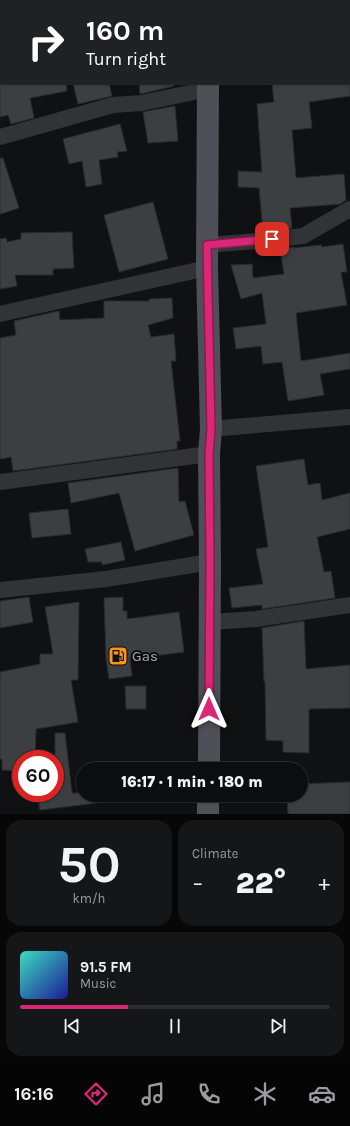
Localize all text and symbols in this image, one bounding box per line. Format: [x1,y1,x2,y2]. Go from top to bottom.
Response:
text: 160 m [86,14,164,47]
icon: right [20,16,72,68]
text: Turn right [86,48,166,70]
pin [255,222,289,256]
icon: arrive [261,228,283,250]
fuel station icon: Gas [107,645,129,667]
place label: Gas [132,647,158,665]
position arrow [188,688,230,730]
speed limit sign: 60 [12,750,64,802]
text: 16:17 · 1 min · 180 m [121,773,263,791]
text: 50 [57,834,121,895]
text: Climate [192,846,238,861]
text: 22° [235,865,287,901]
text: − [192,870,204,896]
text: + [318,870,330,896]
text: km/h [73,891,105,906]
text: 91.5 FM [80,958,132,976]
text: Music [80,976,116,991]
icon: previous [61,1015,83,1037]
icon: pause [164,1015,186,1037]
icon: next [267,1015,289,1037]
icon: directions [82,1080,110,1108]
icon: music [139,1080,167,1108]
icon: phone [195,1080,223,1108]
icon: climate [251,1080,279,1108]
icon: car [308,1080,336,1108]
text: 16:16 [14,1083,54,1105]

